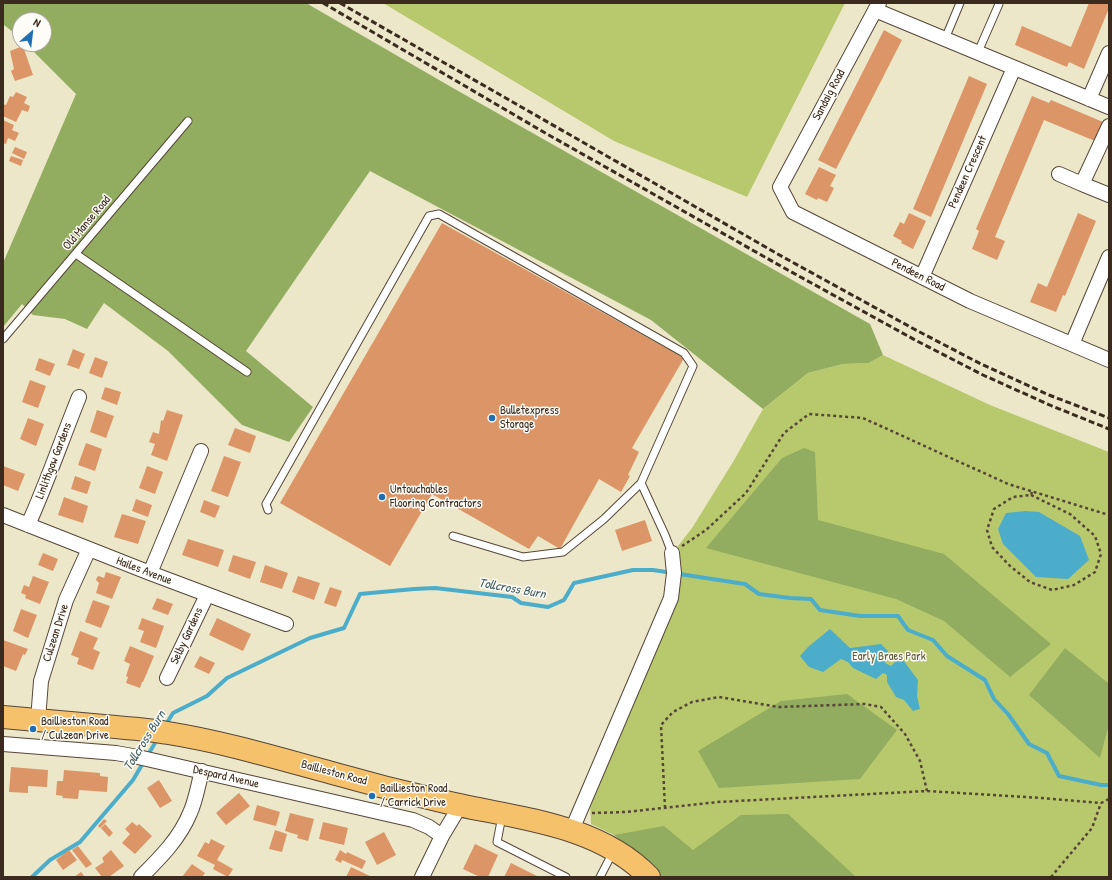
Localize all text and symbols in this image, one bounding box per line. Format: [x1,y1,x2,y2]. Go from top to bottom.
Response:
north arrow [12,12,52,52]
text: N [31,15,43,30]
street label: Sandaig Road [810,67,848,123]
street label: Pendeen Crescent [946,133,990,211]
street label: Old Manse Road [60,193,114,253]
street label: Pendeen Road [889,255,947,295]
place label: Bulletexpress Storage [500,404,559,432]
marker: Bulletexpress Storage [487,413,497,423]
street label: Linlithgow Gardens [33,421,75,501]
place label: Untouchables Flooring Contractors [390,483,481,511]
marker: Untouchables Flooring Contractors [377,492,387,502]
street label: Hailes Avenue [114,554,174,588]
water label: Tollcross Burn [477,575,547,603]
street label: Culzean Drive [40,602,72,664]
street label: Selby Gardens [168,605,206,667]
park label: Early Braes Park [852,650,926,664]
water label: Tollcross Burn [120,708,170,774]
place label: Baillieston Road / Culzean Drive [41,715,109,743]
marker: Baillieston Road / Culzean Drive [28,724,38,734]
street label: Baillieston Road [300,757,368,789]
street label: Despard Avenue [192,762,260,792]
place label: Baillieston Road / Carrick Drive [380,782,448,810]
marker: Baillieston Road / Carrick Drive [367,791,377,801]

